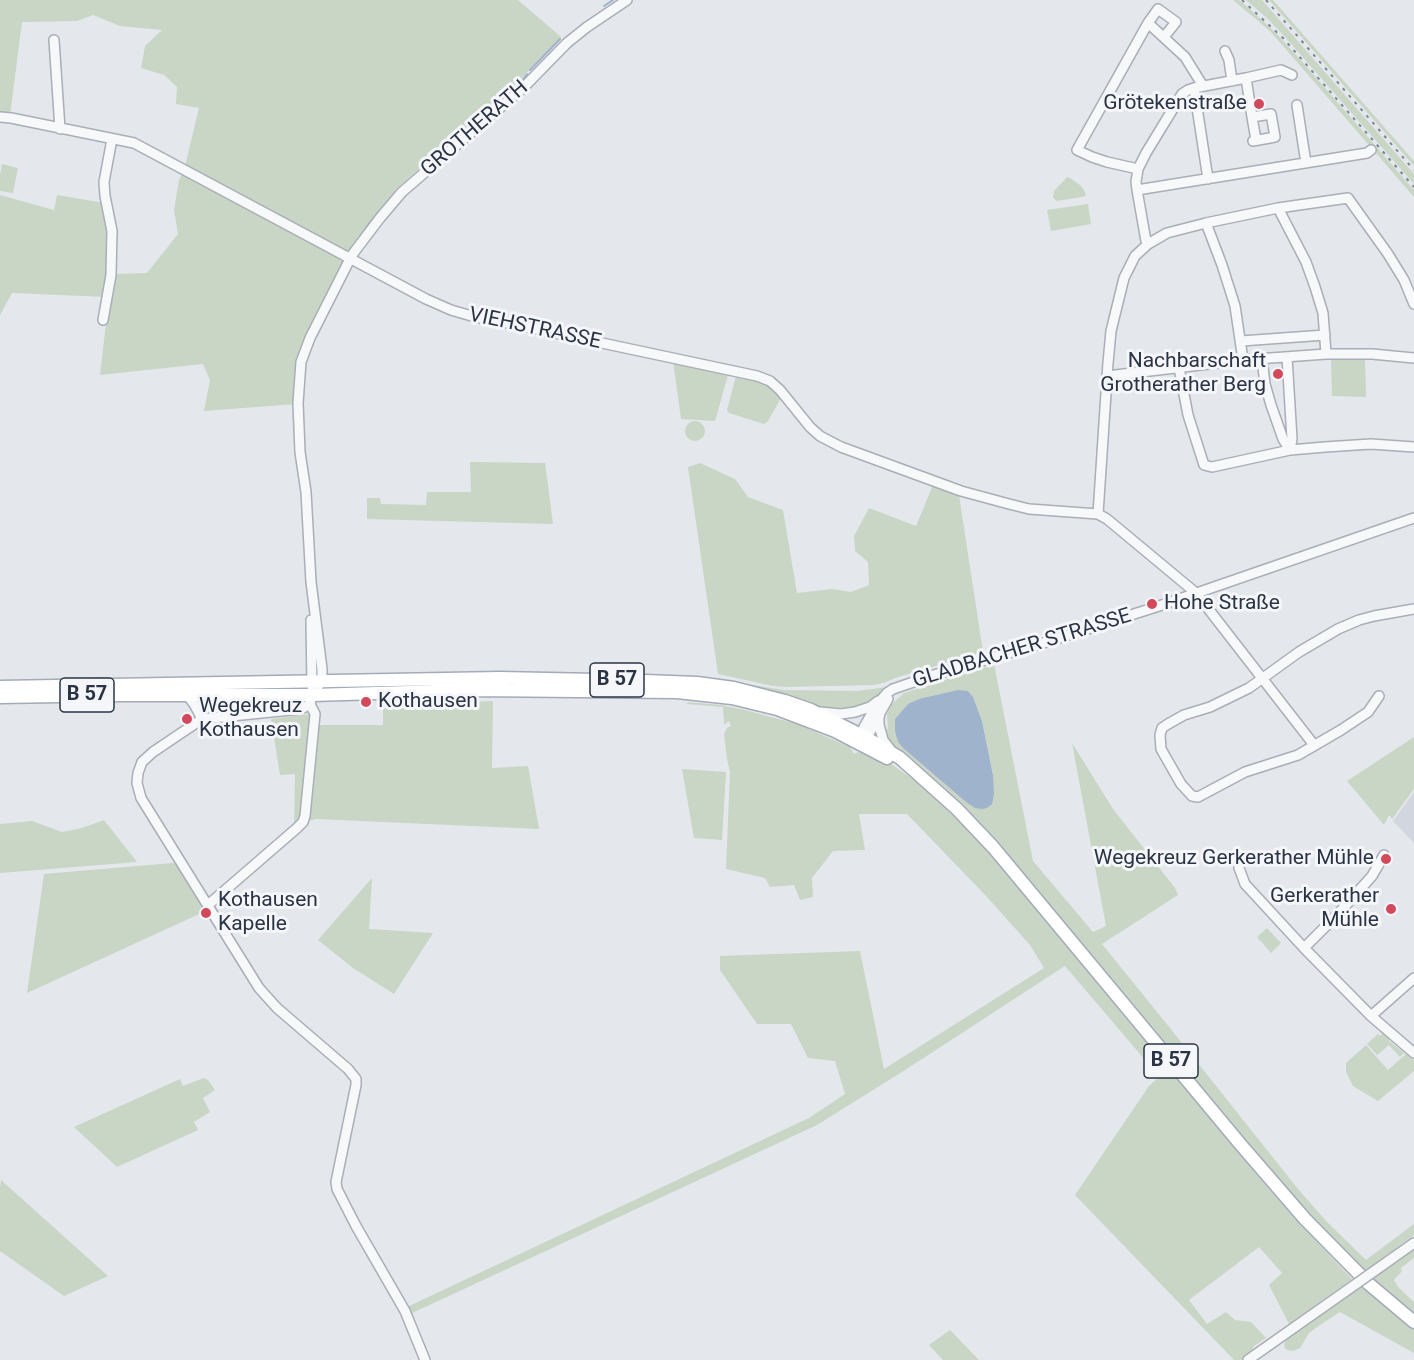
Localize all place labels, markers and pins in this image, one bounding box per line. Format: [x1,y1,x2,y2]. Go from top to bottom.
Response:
place label: Grötekenstraße [1103,91,1247,117]
marker: Grötekenstraße [1252,97,1266,111]
place label: Nachbarschaft Grotherather Berg [1100,349,1266,399]
marker: Nachbarschaft Grotherather Berg [1271,367,1285,381]
place label: Hohe Straße [1164,591,1280,617]
marker: Hohe Straße [1145,597,1159,611]
place label: Kothausen [378,689,478,715]
place label: Wegekreuz Kothausen [199,694,302,744]
marker: Kothausen [359,695,373,709]
marker: Wegekreuz Kothausen [180,712,194,726]
place label: Wegekreuz Gerkerather Mühle [1094,846,1374,872]
marker: Wegekreuz Gerkerather Mühle [1379,852,1393,866]
place label: Gerkerather Mühle [1270,884,1379,934]
place label: Kothausen Kapelle [218,888,318,938]
marker: Gerkerather Mühle [1384,902,1398,916]
marker: Kothausen Kapelle [199,906,213,920]

